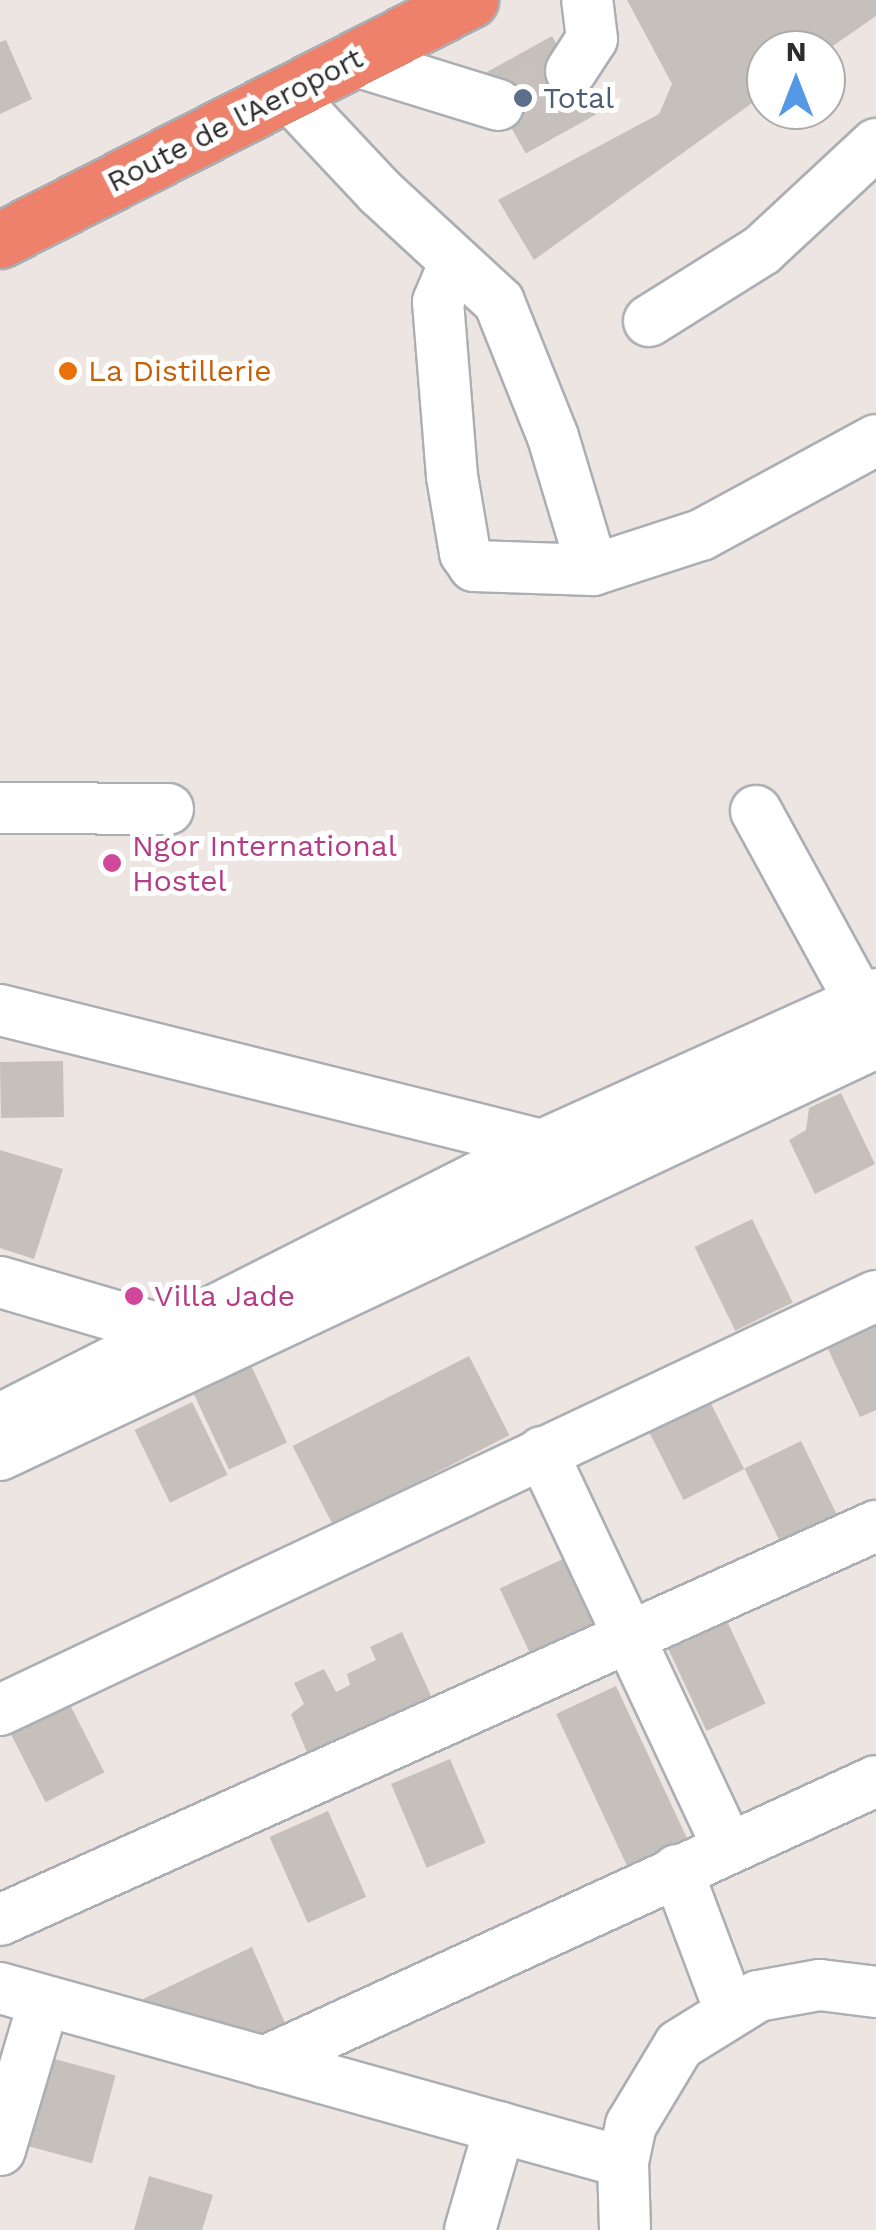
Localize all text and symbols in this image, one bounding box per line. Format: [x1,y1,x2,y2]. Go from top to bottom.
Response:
north arrow [746,30,846,130]
text: N [786,35,806,68]
street label: Route de l'Aeroport [101,40,369,200]
place label: Total [543,80,614,116]
marker: Total [512,87,534,109]
place label: La Distillerie [88,353,272,389]
marker: La Distillerie [57,360,79,382]
place label: Ngor International Hostel [132,828,398,898]
marker: Ngor International Hostel [101,852,123,874]
place label: Villa Jade [154,1278,297,1314]
marker: Villa Jade [123,1285,145,1307]

